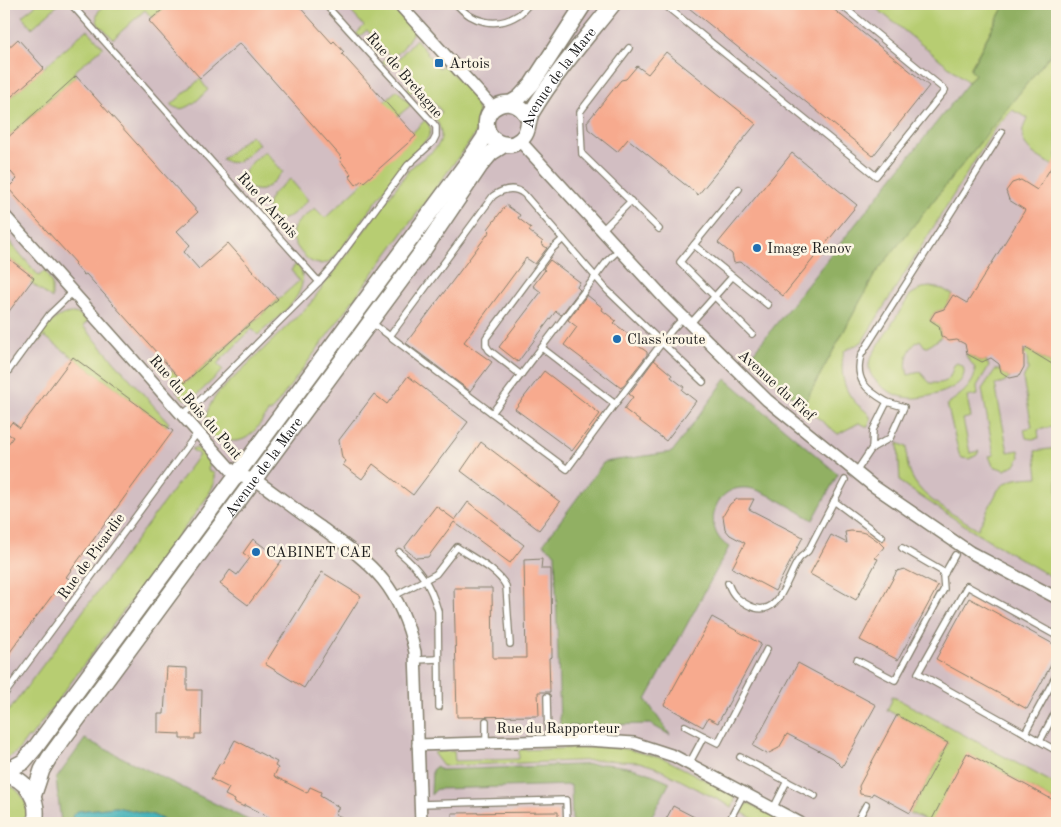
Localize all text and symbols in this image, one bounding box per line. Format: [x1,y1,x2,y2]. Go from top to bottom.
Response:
street label: Avenue de la Mare [522,25,600,130]
street label: Rue de Bretagne [363,30,445,122]
marker: Artois [433,57,445,69]
place label: Artois [449,57,490,72]
street label: Rue d'Artois [234,170,300,242]
marker: Image Renov [751,242,763,254]
place label: Image Renov [767,242,852,257]
marker: Class'croute [611,333,623,345]
place label: Class'croute [627,333,706,348]
street label: Avenue du Fief [735,348,818,425]
street label: Rue du Bois du Pont [146,353,244,463]
street label: Avenue de la Mare [223,415,306,520]
street label: Rue de Picardie [56,511,128,603]
marker: CABINET CAE [250,546,262,558]
place label: CABINET CAE [266,546,371,561]
street label: Rue du Rapporteur [496,722,620,737]

